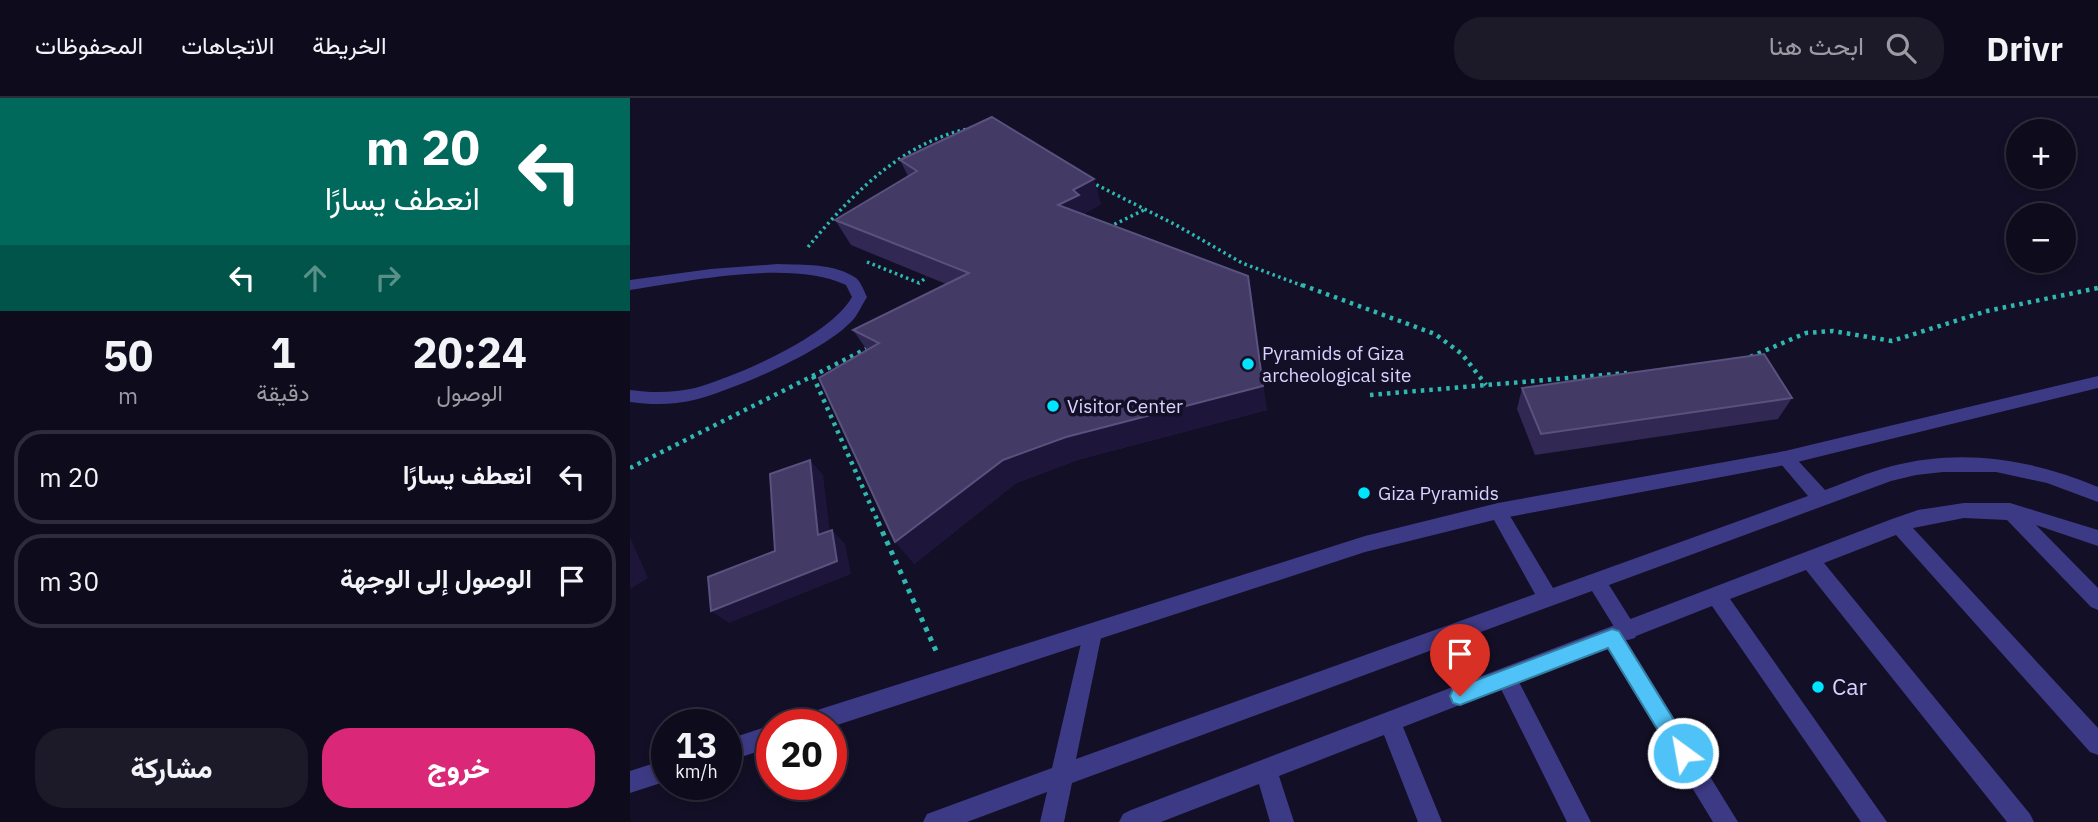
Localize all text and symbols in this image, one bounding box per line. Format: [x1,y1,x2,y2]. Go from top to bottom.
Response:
search box [1454,17,1944,80]
text: Drivr [1986,27,2063,70]
text: ابحث هنا [1769,28,1864,62]
text: المحفوظات [35,29,143,61]
text: الاتجاهات [181,29,274,61]
text: الخريطة [312,29,387,61]
icon: search [1882,29,1920,67]
text: 20 m [366,115,480,178]
map controls [2006,119,2076,273]
button: + [2006,119,2076,189]
icon: left [504,126,595,217]
text: انعطف يسارًا [325,177,480,219]
button: − [2006,203,2076,273]
icon: left [223,259,261,297]
icon: ahead [296,259,334,297]
icon: right [369,259,407,297]
text: 1 [270,325,295,380]
text: 20:24 [412,325,527,380]
text: 50 [103,328,153,383]
place label: Pyramids of Giza archeological site [1262,341,1411,387]
marker: Pyramids of Giza archeological site [1240,356,1256,372]
text: دقيقة [256,377,309,407]
text: الوصول [437,377,503,407]
text: m [118,380,138,410]
place label: Visitor Center [1067,394,1183,418]
marker: Visitor Center [1045,398,1061,414]
text: انعطف يسارًا [403,457,532,491]
icon: left [553,458,591,496]
text: 20 m [39,460,99,494]
place label: Giza Pyramids [1378,481,1499,505]
marker: Giza Pyramids [1356,485,1372,501]
text: الوصول إلى الوجهة [340,561,532,595]
icon: arrive [553,562,591,600]
text: 30 m [39,564,99,598]
pin [1430,624,1490,696]
icon: arrive [1441,635,1479,673]
place label: Car [1832,671,1868,701]
marker: Car [1810,679,1826,695]
speed limit sign: 20 [756,709,847,800]
position arrow [1646,716,1720,790]
text: 13 [675,722,718,768]
button: مشاركة [35,728,308,808]
button: خروج [322,728,595,808]
text: km/h [675,760,718,783]

